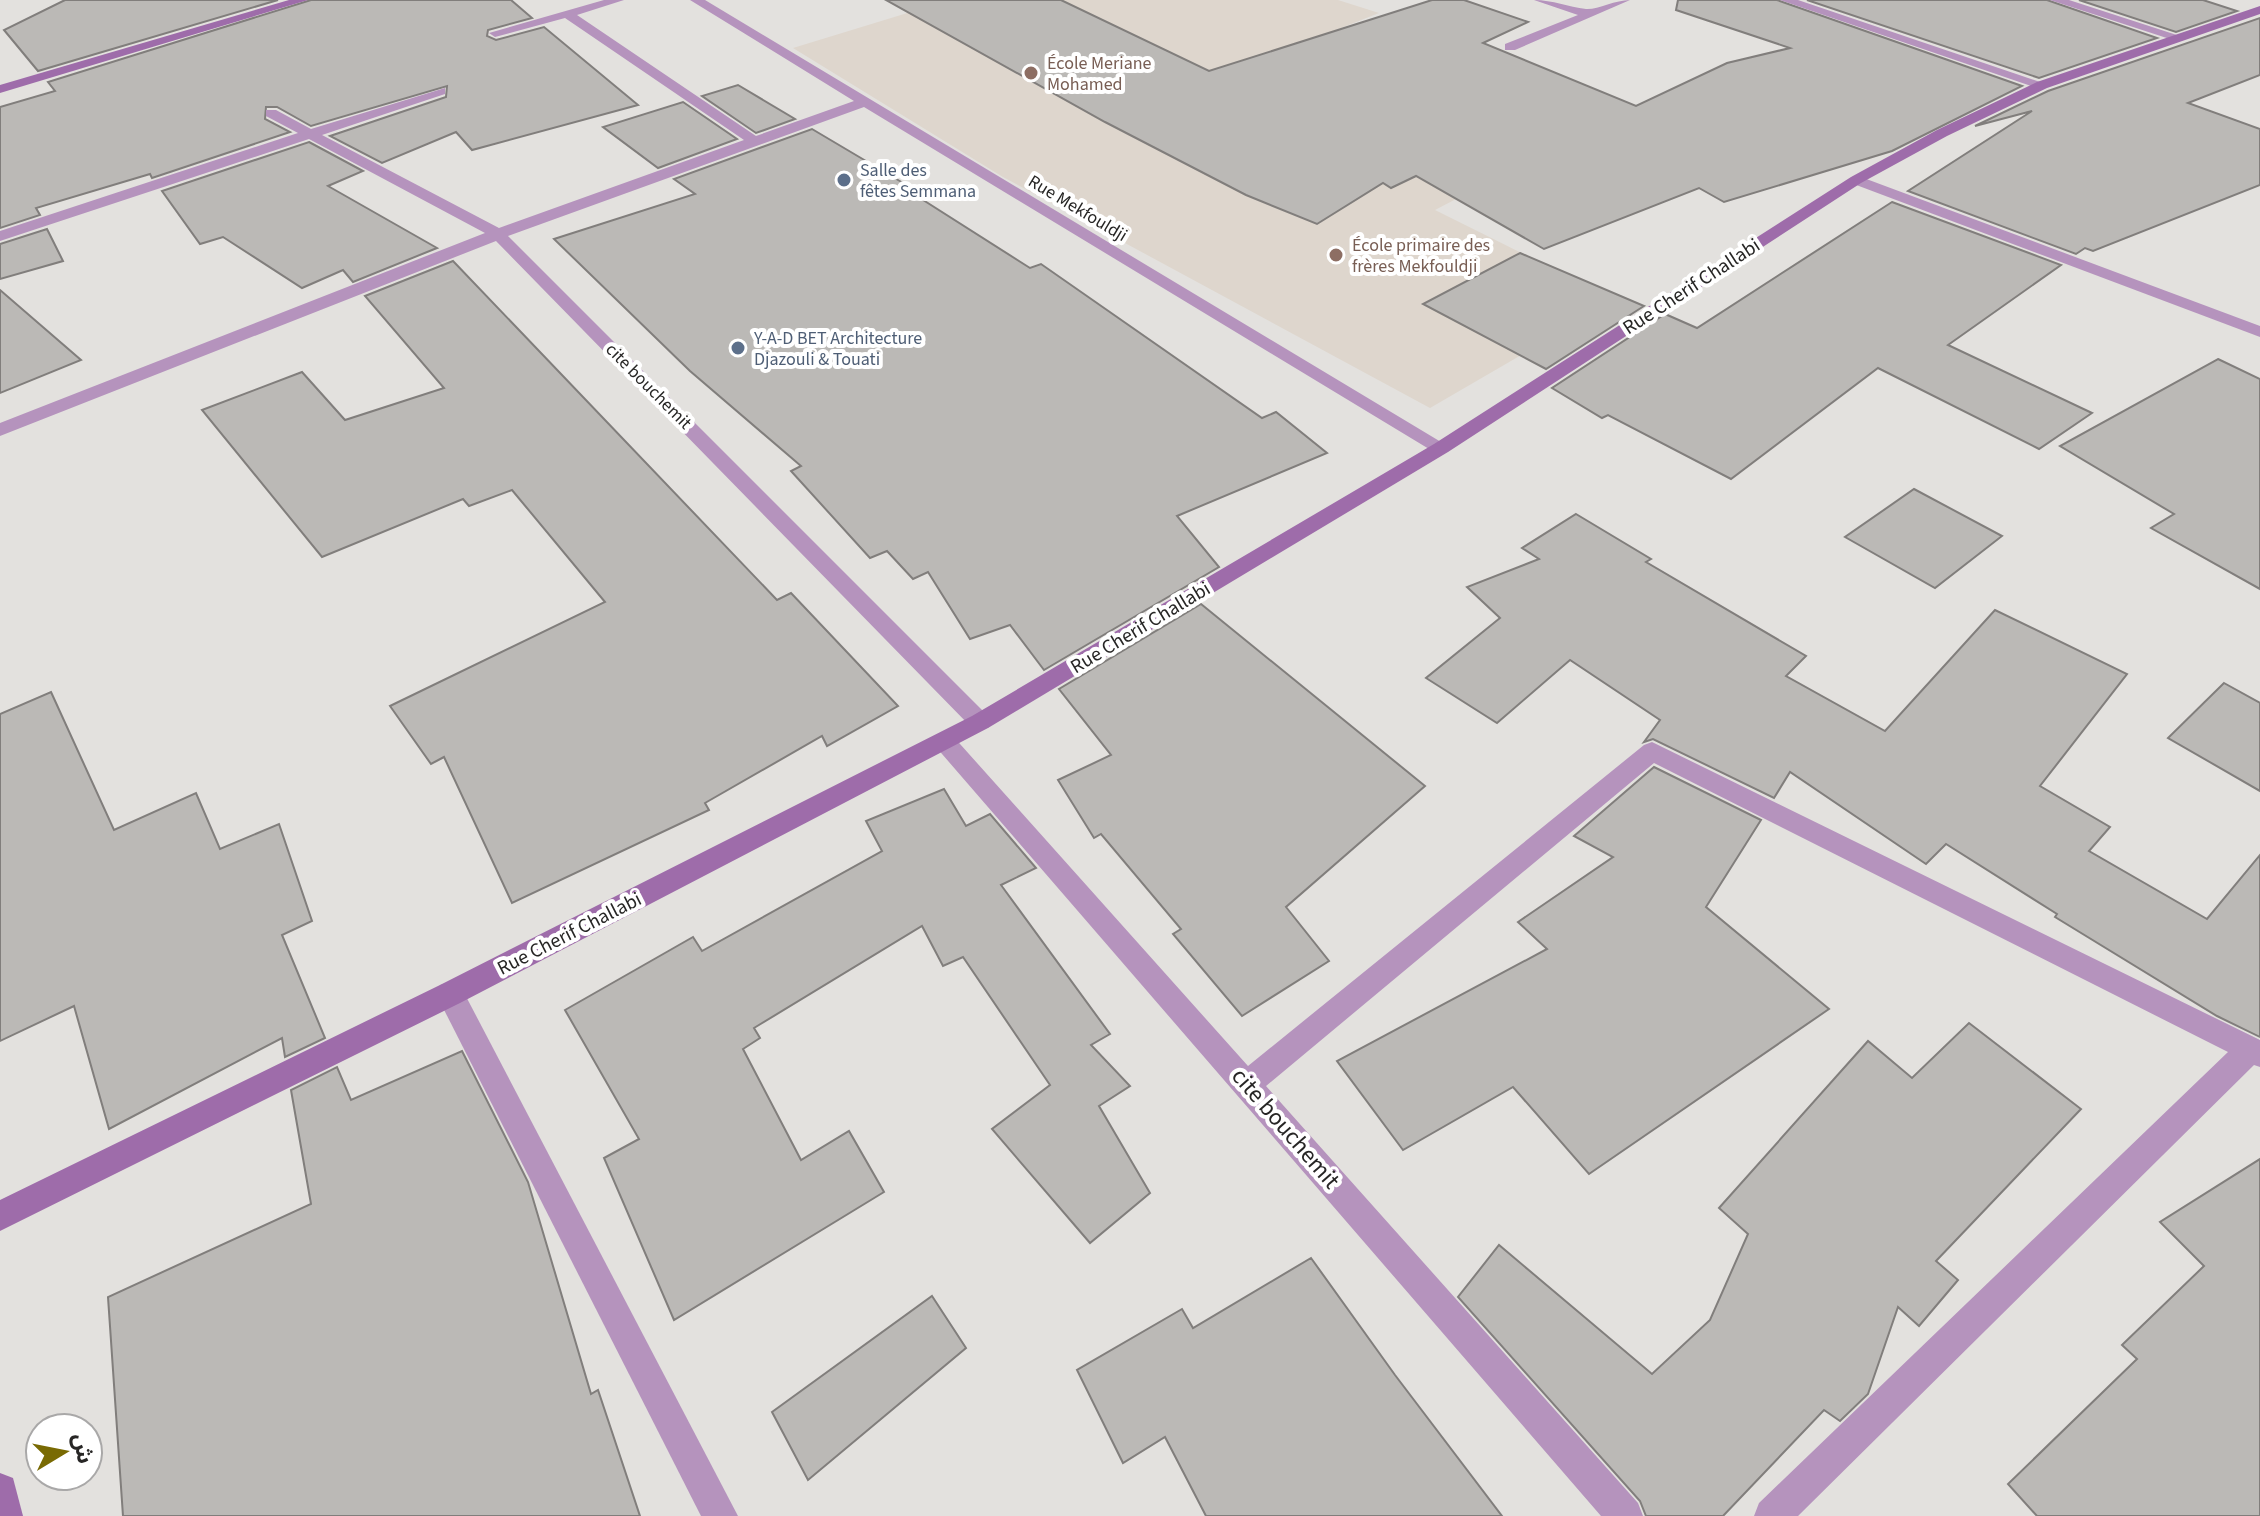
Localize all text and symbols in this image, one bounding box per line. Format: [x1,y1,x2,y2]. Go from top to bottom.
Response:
place label: École Meriane Mohamed [1047,51,1152,97]
marker: École Meriane Mohamed [1022,64,1040,82]
place label: Salle des fêtes Semmana [860,158,976,204]
street label: Rue Mekfouldji [1023,169,1132,248]
marker: Salle des fêtes Semmana [835,171,853,189]
street label: Rue Cherif Challabi [1617,232,1766,342]
place label: École primaire des frères Mekfouldji [1352,233,1490,279]
marker: École primaire des frères Mekfouldji [1327,246,1345,264]
place label: Y-A-D BET Architecture Djazouli & Touati [753,326,922,372]
street label: cite bouchemit [600,338,697,435]
marker: Y-A-D BET Architecture Djazouli & Touati [729,339,747,357]
street label: Rue Cherif Challabi [1065,575,1216,681]
street label: Rue Cherif Challabi [492,885,647,982]
street label: cite bouchemit [1223,1060,1348,1197]
north arrow [24,1412,104,1492]
text: ش [64,1431,101,1466]

